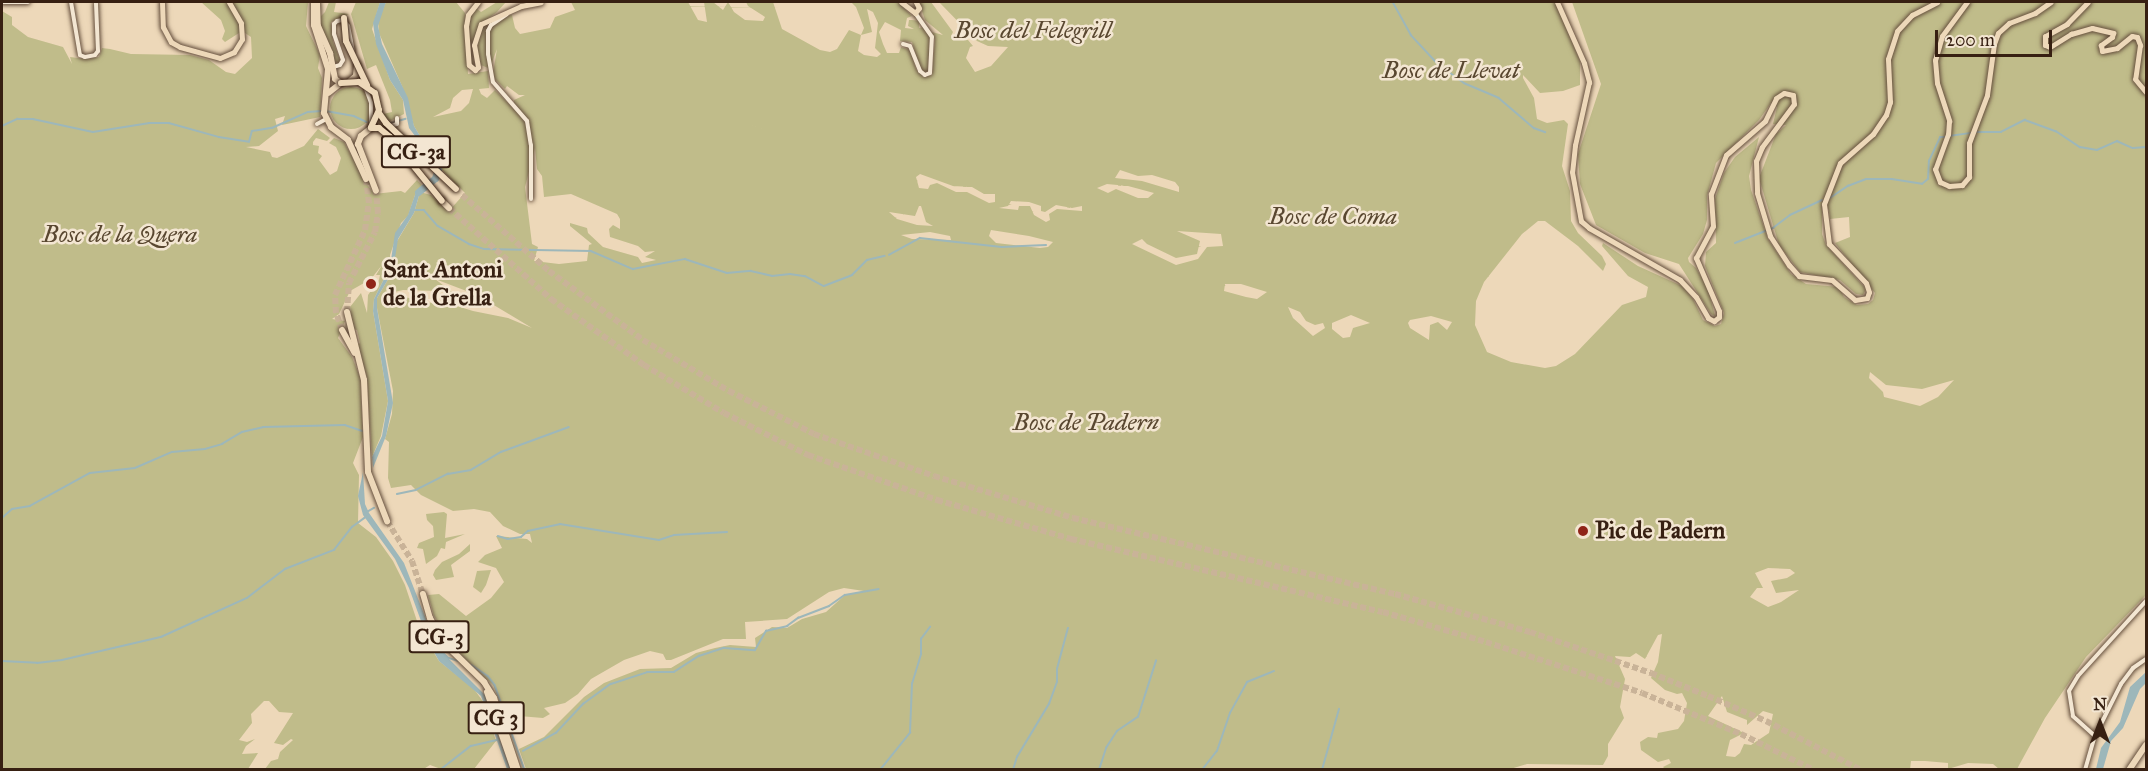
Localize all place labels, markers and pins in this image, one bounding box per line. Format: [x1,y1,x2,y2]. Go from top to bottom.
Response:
place label: Sant Antoni de la Grella [383,256,503,312]
marker: Sant Antoni de la Grella [364,277,378,291]
place label: Pic de Padern [1595,517,1725,545]
marker: Pic de Padern [1576,524,1590,538]

